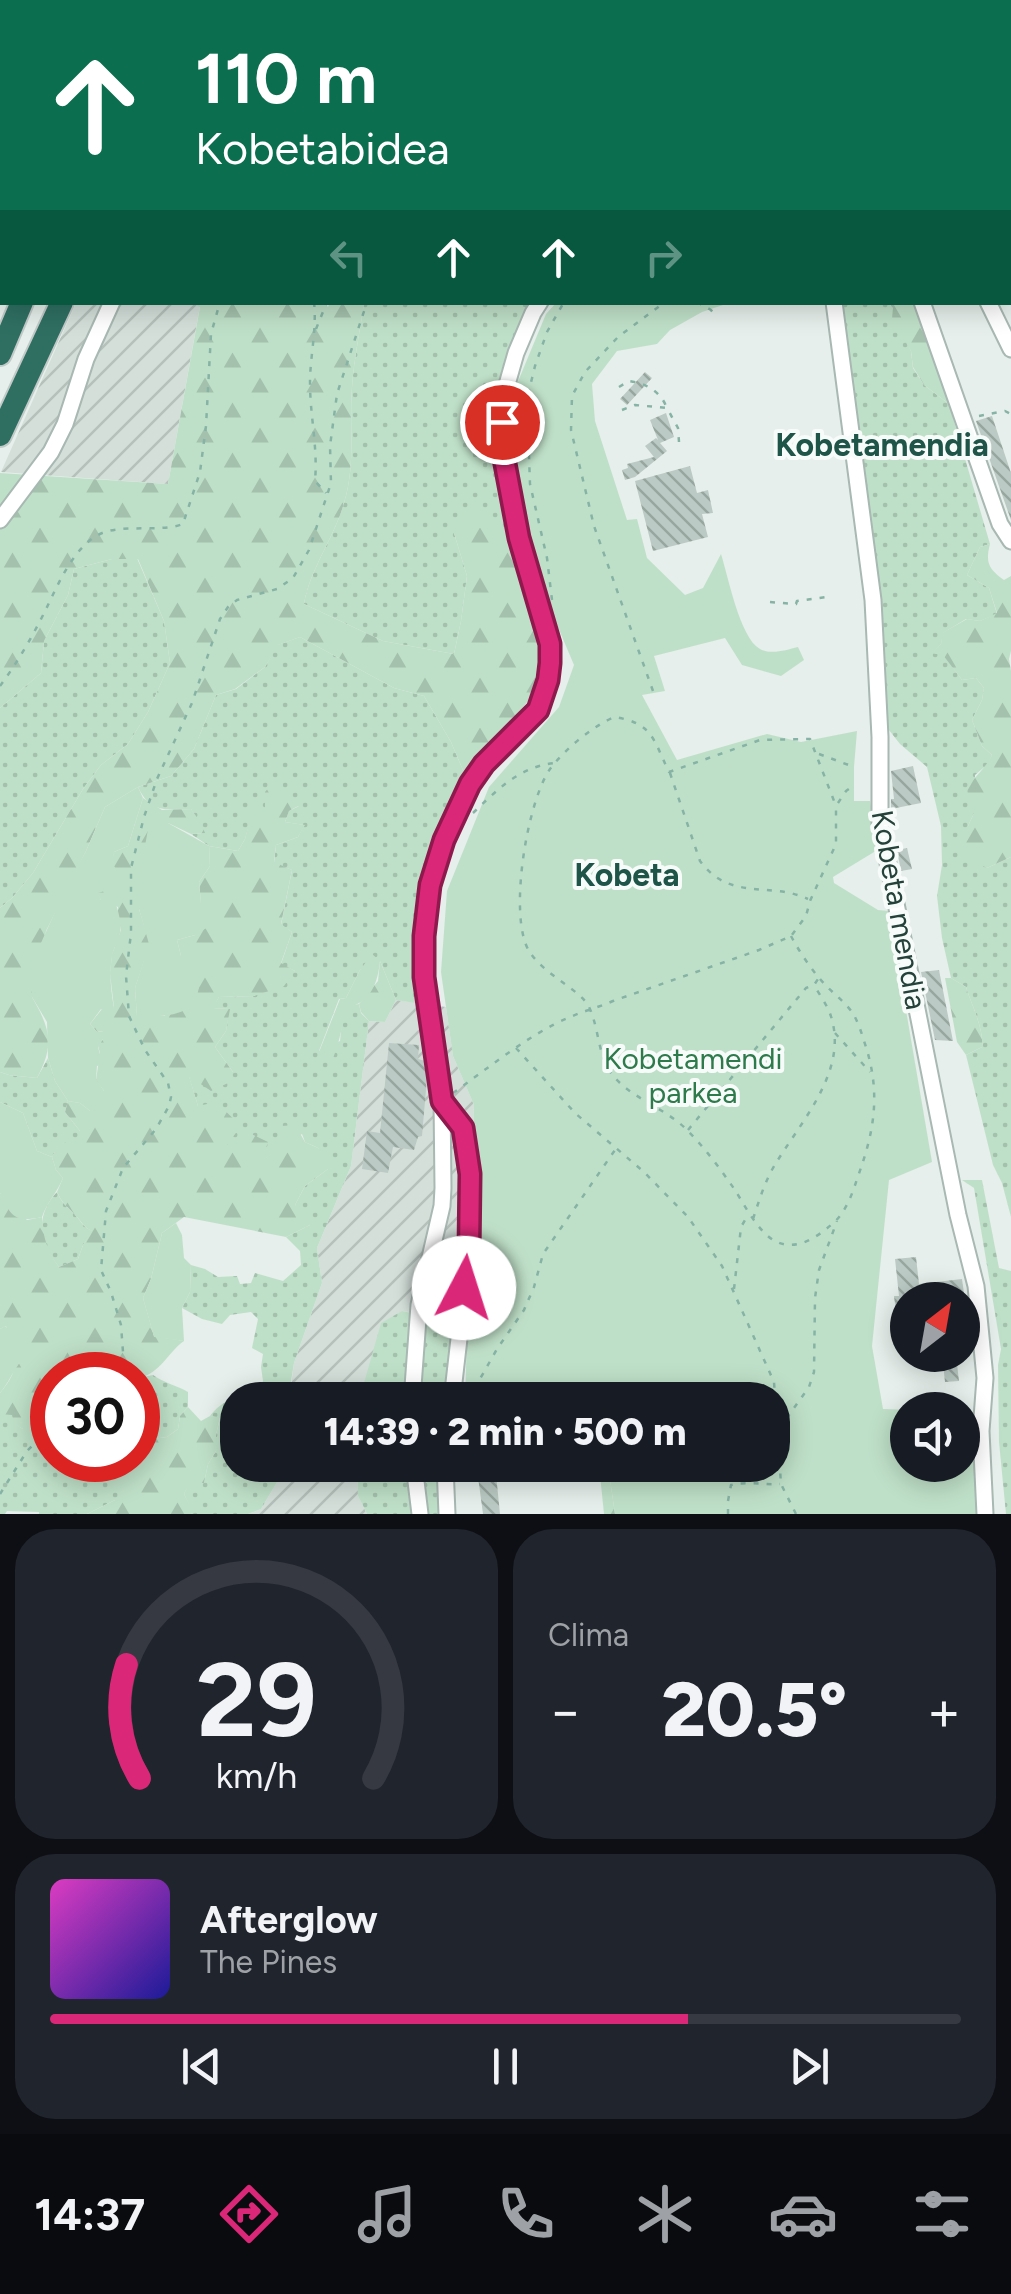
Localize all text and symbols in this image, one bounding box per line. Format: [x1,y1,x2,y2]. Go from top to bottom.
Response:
text: 110 m [195,36,377,121]
icon: ahead [30,40,160,170]
text: Kobetabidea [195,121,450,175]
icon: left [321,230,376,285]
icon: ahead [426,230,481,285]
icon: ahead [531,230,586,285]
icon: right [636,230,691,285]
pin [460,380,545,465]
icon: arrive [475,395,530,450]
district label: Kobetamendia [775,426,989,464]
street label: Kobeta mendia [864,807,935,1013]
district label: Kobeta [574,856,680,894]
park label: Kobetamendi parkea [603,1040,783,1111]
position arrow [412,1236,516,1340]
north arrow [890,1282,980,1372]
map controls [890,1282,980,1482]
speed limit sign: 30 [30,1352,160,1482]
button: sound [890,1392,980,1482]
text: 14:39 · 2 min · 500 m [323,1409,687,1455]
text: Clima [548,1616,629,1654]
text: 29 [196,1637,317,1762]
text: 20.5° [662,1665,847,1755]
text: − [548,1678,582,1744]
text: + [927,1678,961,1744]
text: km/h [216,1754,297,1797]
text: Afterglow [200,1897,378,1943]
text: The Pines [200,1943,337,1981]
icon: previous [174,2039,229,2094]
icon: pause [478,2039,533,2094]
icon: next [782,2039,837,2094]
icon: directions [214,2179,284,2249]
icon: music [352,2179,422,2249]
icon: phone [491,2179,561,2249]
icon: climate [630,2179,700,2249]
icon: car [768,2179,838,2249]
icon: filters [907,2179,977,2249]
text: 14:37 [34,2187,145,2241]

